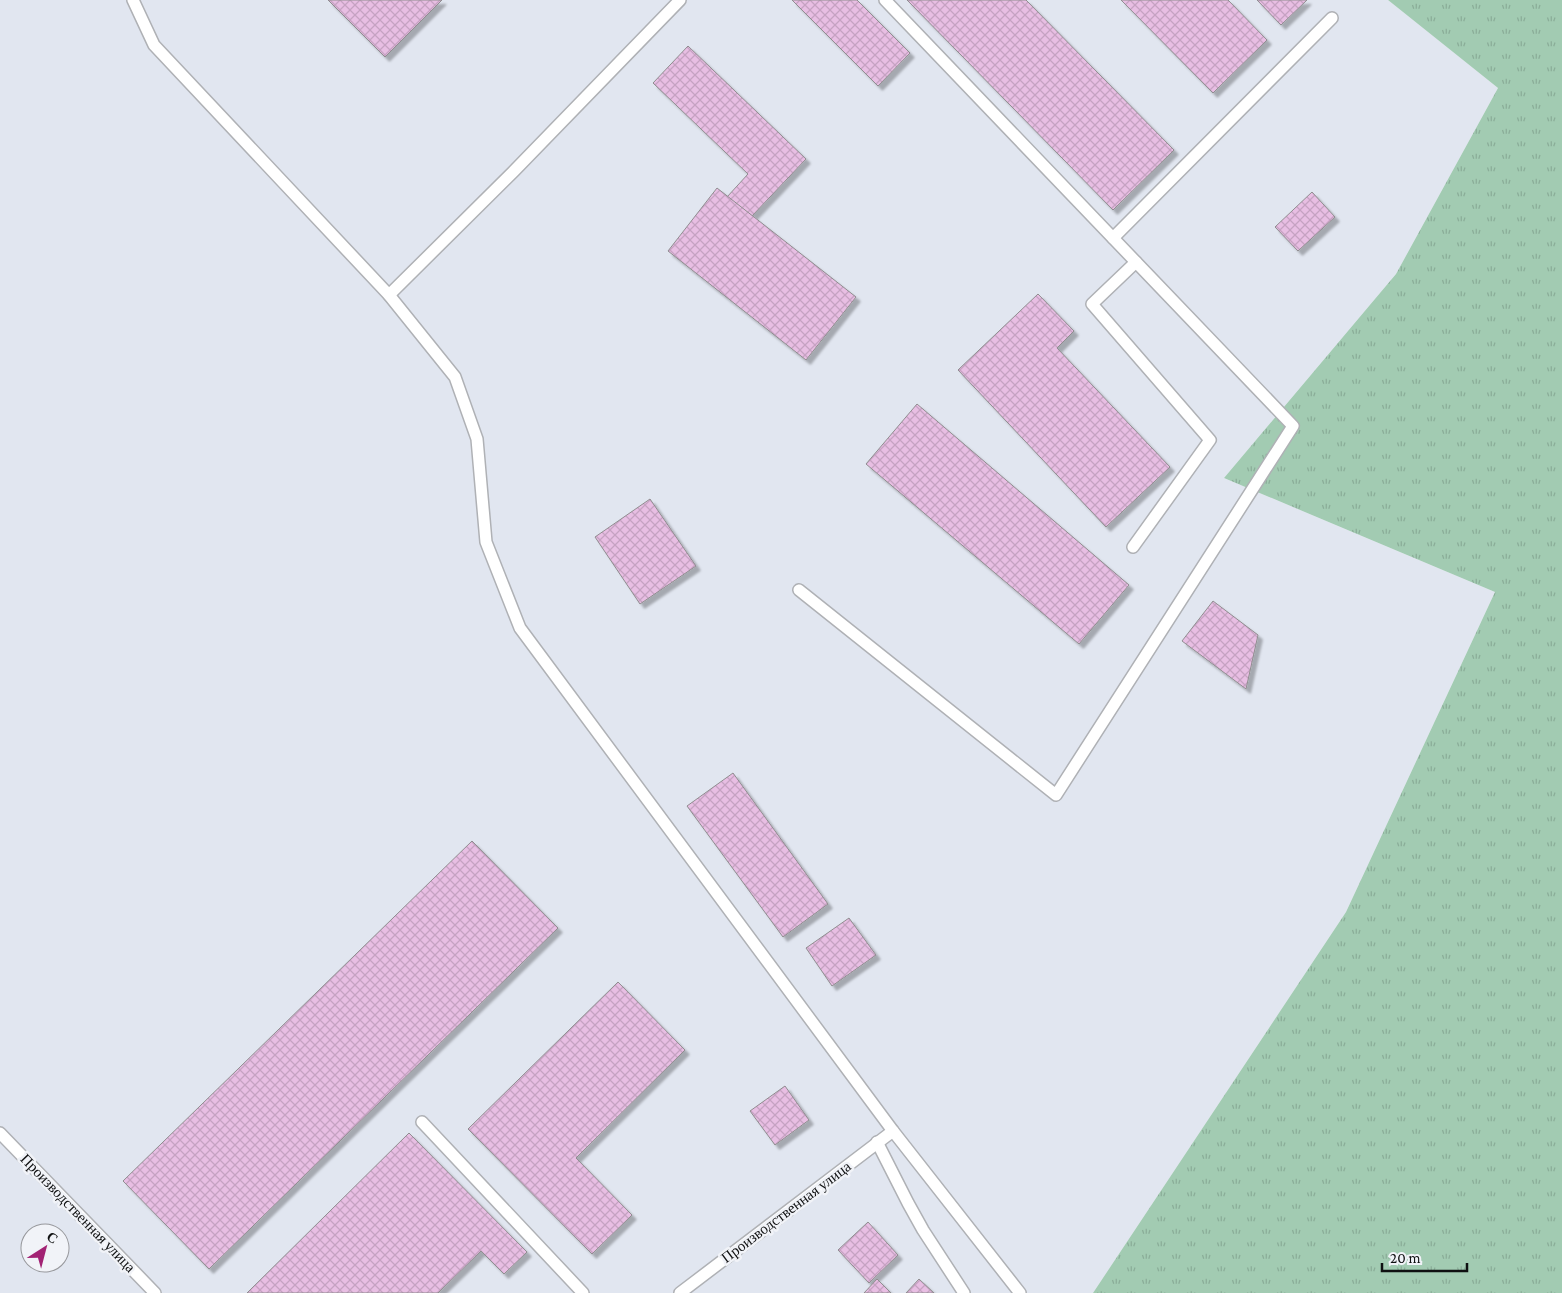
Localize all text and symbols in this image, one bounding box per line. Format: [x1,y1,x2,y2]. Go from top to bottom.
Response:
street label: Производственная улица [17,1151,139,1276]
street label: Производственная улица [718,1158,854,1266]
north arrow [20,1223,70,1273]
text: С [44,1228,61,1247]
scale bar [1382,1240,1467,1272]
text: 20 m [1390,1250,1421,1266]

